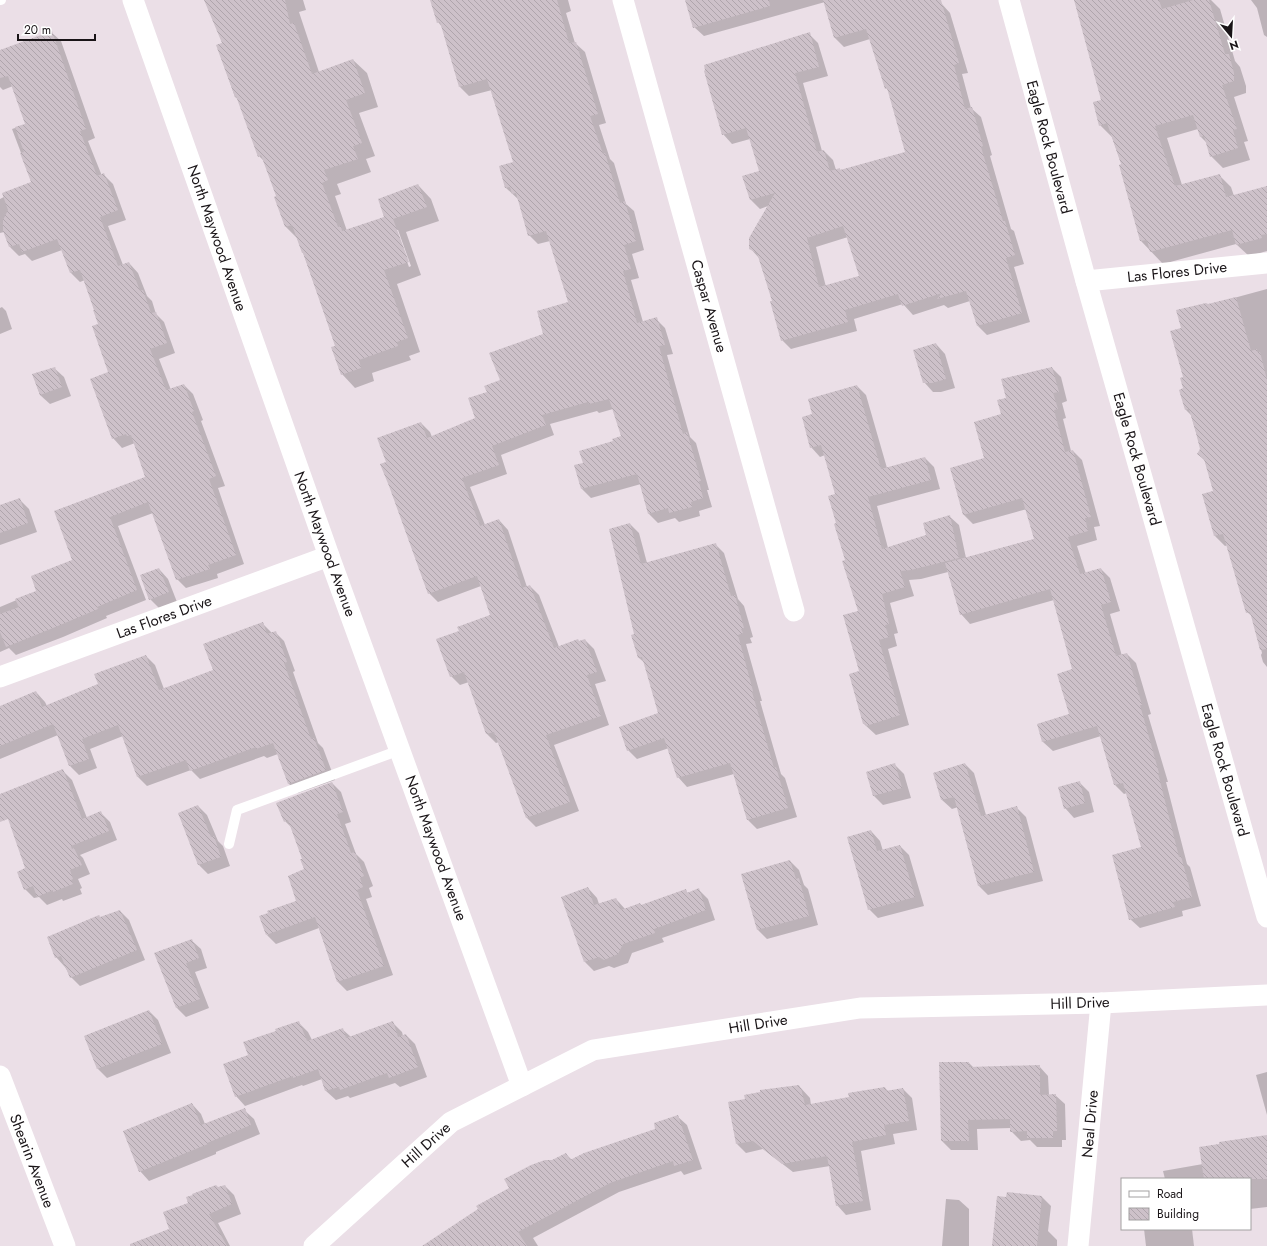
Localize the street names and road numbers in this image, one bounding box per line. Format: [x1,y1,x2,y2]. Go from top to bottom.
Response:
street label: Eagle Rock Boulevard [1021,78,1077,216]
street label: North Maywood Avenue [182,162,252,314]
street label: Las Flores Drive [1126,256,1228,288]
street label: Caspar Avenue [685,257,733,355]
street label: Eagle Rock Boulevard [1107,390,1167,528]
street label: North Maywood Avenue [288,468,362,620]
street label: Las Flores Drive [113,589,215,644]
street label: Eagle Rock Boulevard [1195,701,1255,839]
street label: North Maywood Avenue [399,772,473,924]
street label: Hill Drive [1050,991,1110,1015]
street label: Hill Drive [727,1008,789,1040]
street label: Neal Drive [1076,1089,1104,1159]
street label: Shearin Avenue [4,1111,60,1211]
street label: Hill Drive [397,1117,456,1173]

